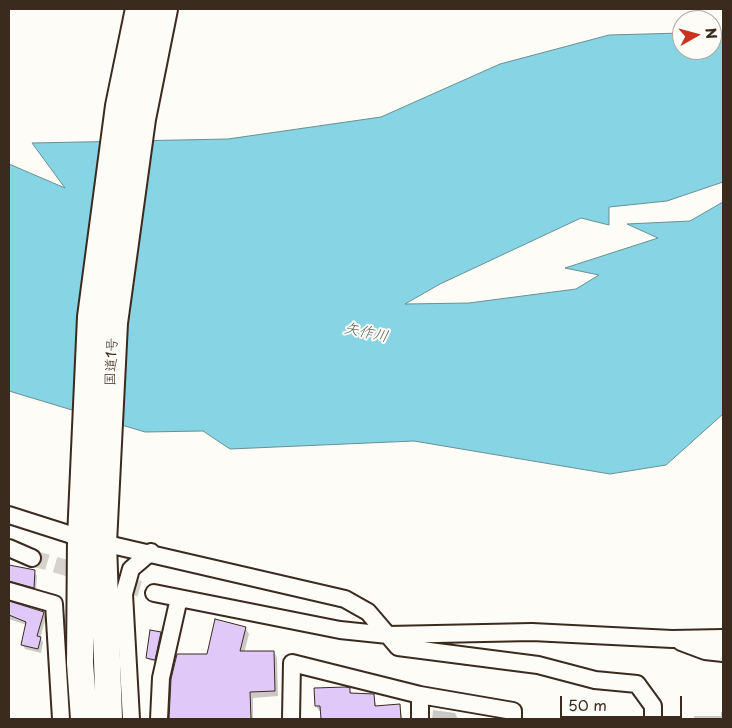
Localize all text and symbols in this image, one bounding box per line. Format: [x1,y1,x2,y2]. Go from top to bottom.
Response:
north arrow [672,10,722,60]
text: N [700,26,722,40]
water label: 矢作川 [342,320,390,346]
street label: 国道1号 [102,337,122,387]
scale bar [562,686,684,718]
text: 50 m [568,693,607,716]

